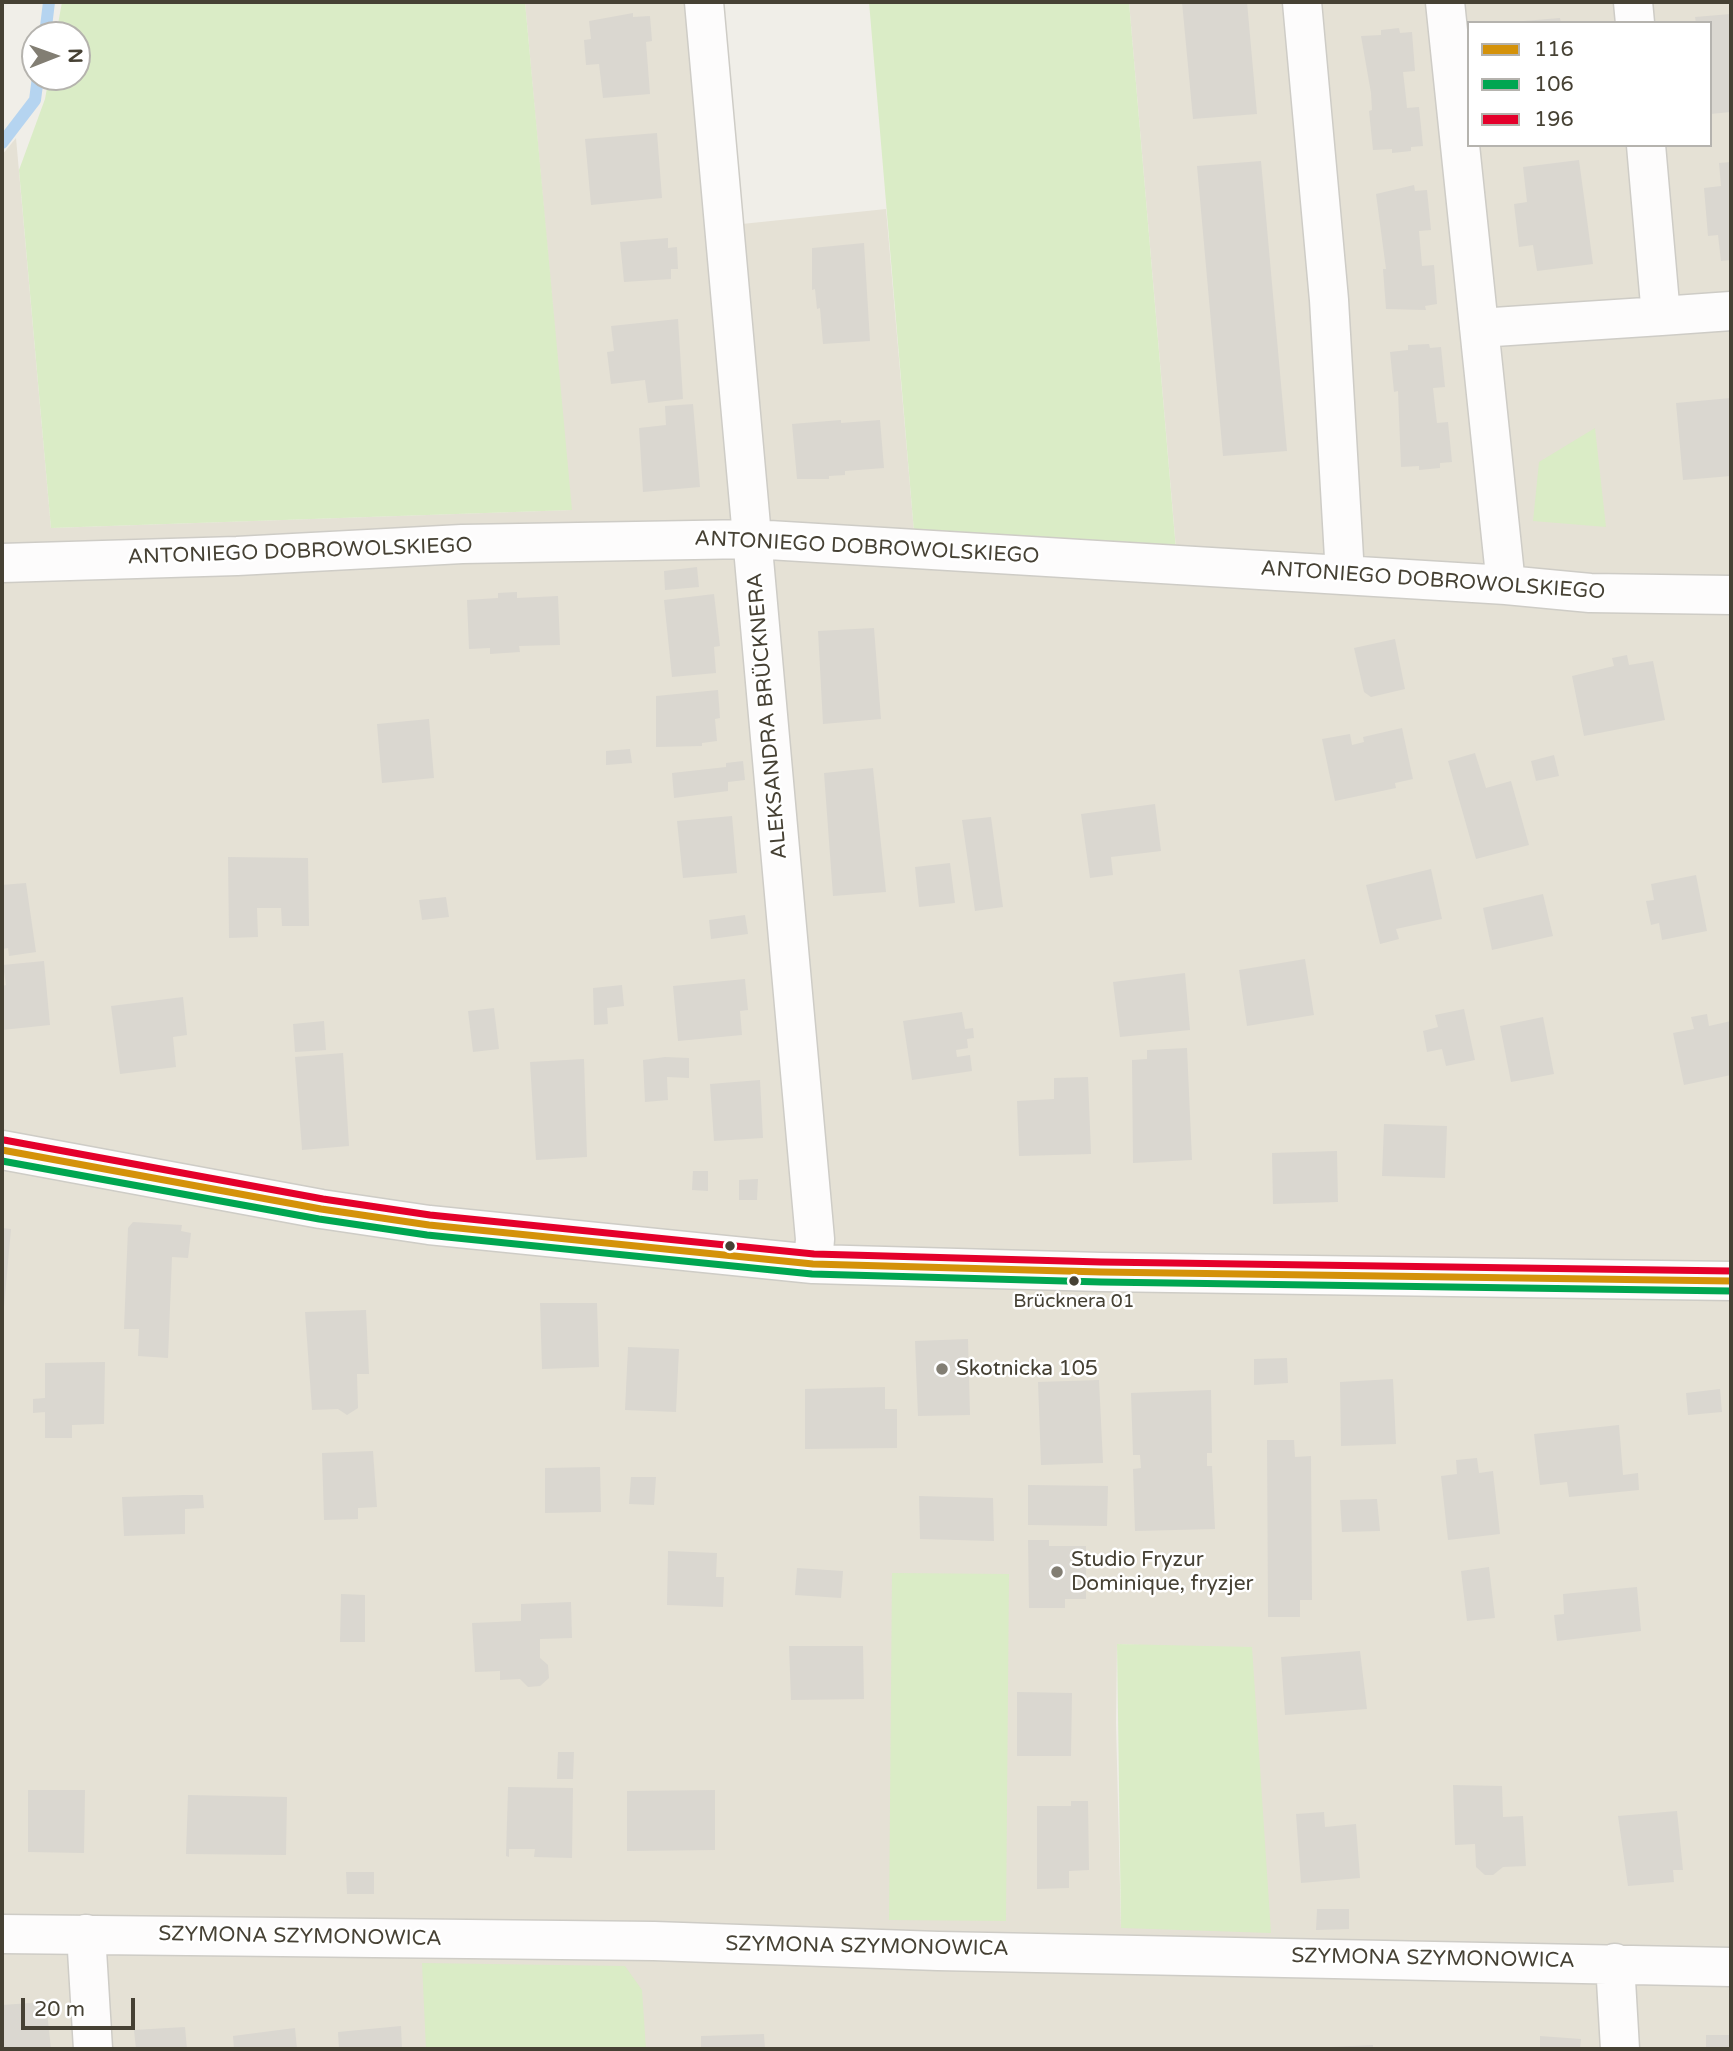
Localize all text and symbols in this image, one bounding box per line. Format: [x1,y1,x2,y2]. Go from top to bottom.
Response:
north arrow [21,21,91,91]
legend [1467,21,1712,147]
text: 116 [1534,37,1574,62]
text: N [64,48,86,63]
text: 106 [1534,72,1574,97]
text: 196 [1534,107,1574,132]
street label: ANTONIEGO DOBROWOLSKIEGO [694,526,1040,570]
street label: ANTONIEGO DOBROWOLSKIEGO [127,533,473,571]
street label: ANTONIEGO DOBROWOLSKIEGO [1260,556,1606,606]
street label: ALEKSANDRA BRÜCKNERA [743,572,793,860]
unlabelled marker [723,1239,737,1253]
marker: Brücknera 01 [1067,1274,1081,1288]
place label: Brücknera 01 [1013,1291,1135,1313]
place label: Skotnicka 105 [956,1356,1098,1382]
marker: Skotnicka 105 [934,1361,950,1377]
place label: Studio Fryzur Dominique, fryzjer [1071,1547,1254,1597]
marker: Studio Fryzur Dominique, fryzjer [1049,1564,1065,1580]
street label: SZYMONA SZYMONOWICA [158,1922,442,1952]
street label: SZYMONA SZYMONOWICA [725,1932,1009,1962]
street label: SZYMONA SZYMONOWICA [1291,1944,1575,1974]
scale bar [24,1984,138,2028]
text: 20 m [34,1997,85,2022]

